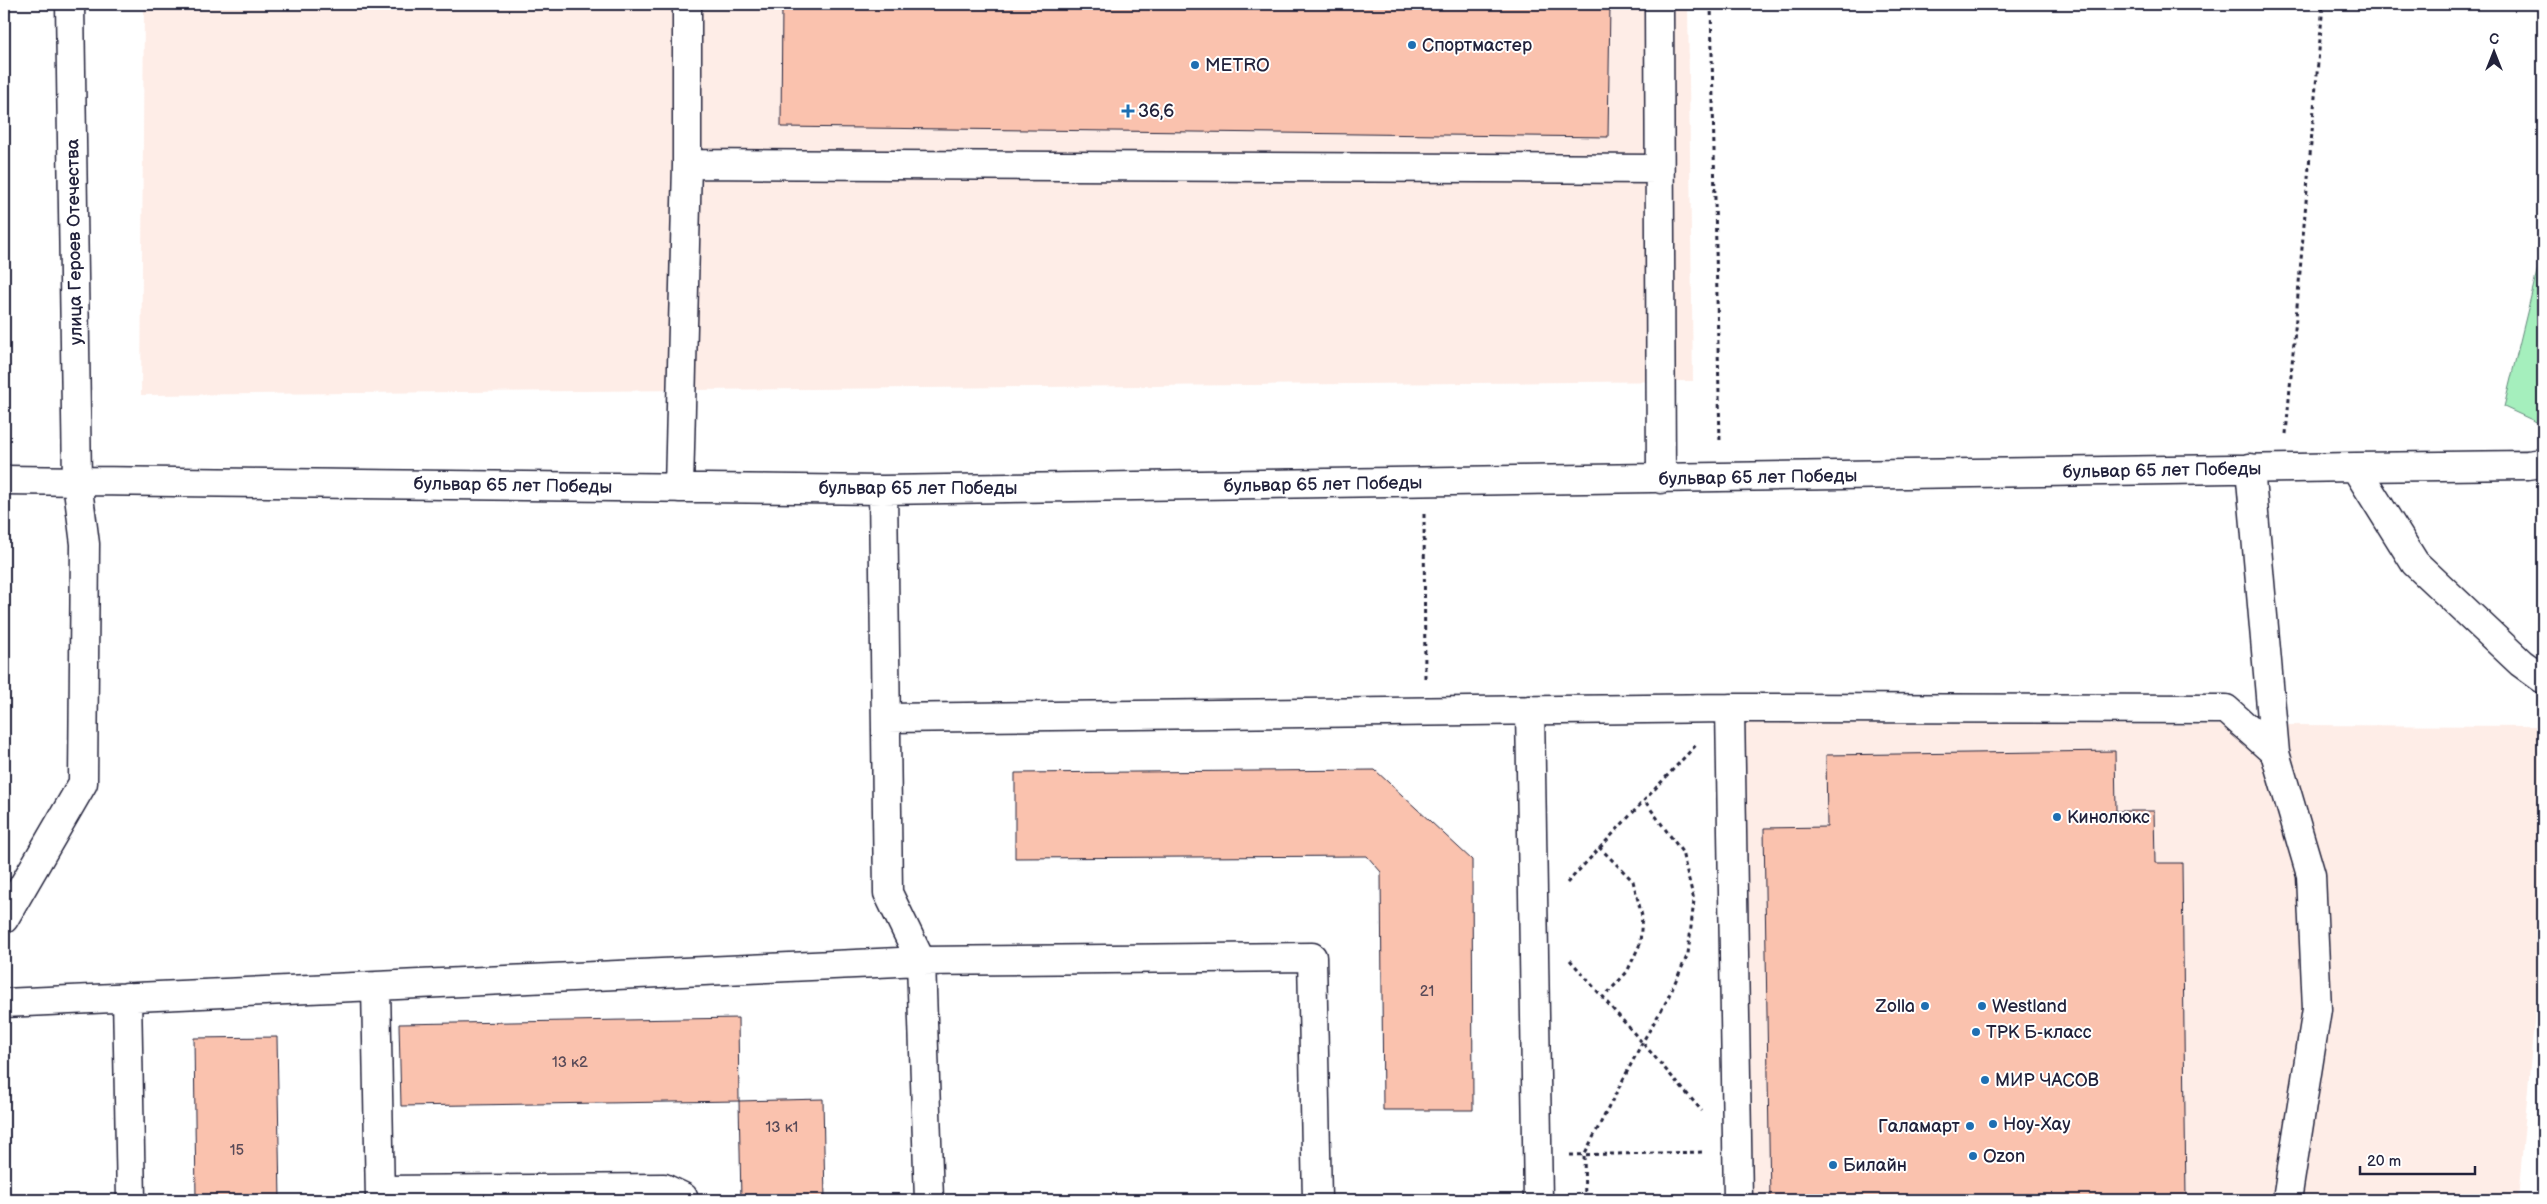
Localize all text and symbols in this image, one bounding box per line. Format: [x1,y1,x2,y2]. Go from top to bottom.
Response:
north arrow [2470,28,2520,78]
text: С [2489,31,2499,48]
place label: Спортмастер [1422,35,1532,56]
marker: Спортмастер [1406,39,1418,51]
place label: METRO [1205,55,1270,76]
marker: METRO [1189,59,1201,71]
place label: 36,6 [1138,101,1174,122]
marker: 36,6 [1122,105,1134,117]
street label: улица Героев Отечества [62,138,87,345]
street label: бульвар 65 лет Победы [2063,458,2262,483]
street label: бульвар 65 лет Победы [1659,465,1858,490]
street label: бульвар 65 лет Победы [1224,472,1423,497]
street label: бульвар 65 лет Победы [413,473,612,498]
street label: бульвар 65 лет Победы [819,478,1017,499]
place label: Кинолюкс [2067,807,2150,828]
marker: Кинолюкс [2051,811,2063,823]
house number: 21 [1420,982,1434,1001]
place label: Zolla [1875,996,1915,1017]
place label: Westland [1992,996,2067,1017]
marker: Zolla [1919,1000,1931,1012]
marker: Westland [1976,1000,1988,1012]
place label: ТРК Б-класс [1986,1022,2092,1043]
marker: ТРК Б-класс [1970,1026,1982,1038]
house number: 13 к2 [552,1053,588,1072]
place label: МИР ЧАСОВ [1995,1070,2099,1091]
marker: МИР ЧАСОВ [1979,1074,1991,1086]
place label: Ноу-Хау [2003,1114,2071,1135]
place label: Галамарт [1878,1116,1961,1137]
house number: 13 к1 [766,1118,798,1137]
marker: Ноу-Хау [1987,1118,1999,1130]
marker: Галамарт [1964,1120,1976,1132]
house number: 15 [230,1141,244,1160]
scale bar [2360,1144,2474,1176]
place label: Ozon [1983,1146,2025,1167]
marker: Ozon [1967,1150,1979,1162]
text: 20 m [2367,1152,2401,1171]
place label: Билайн [1843,1155,1907,1176]
marker: Билайн [1827,1159,1839,1171]

